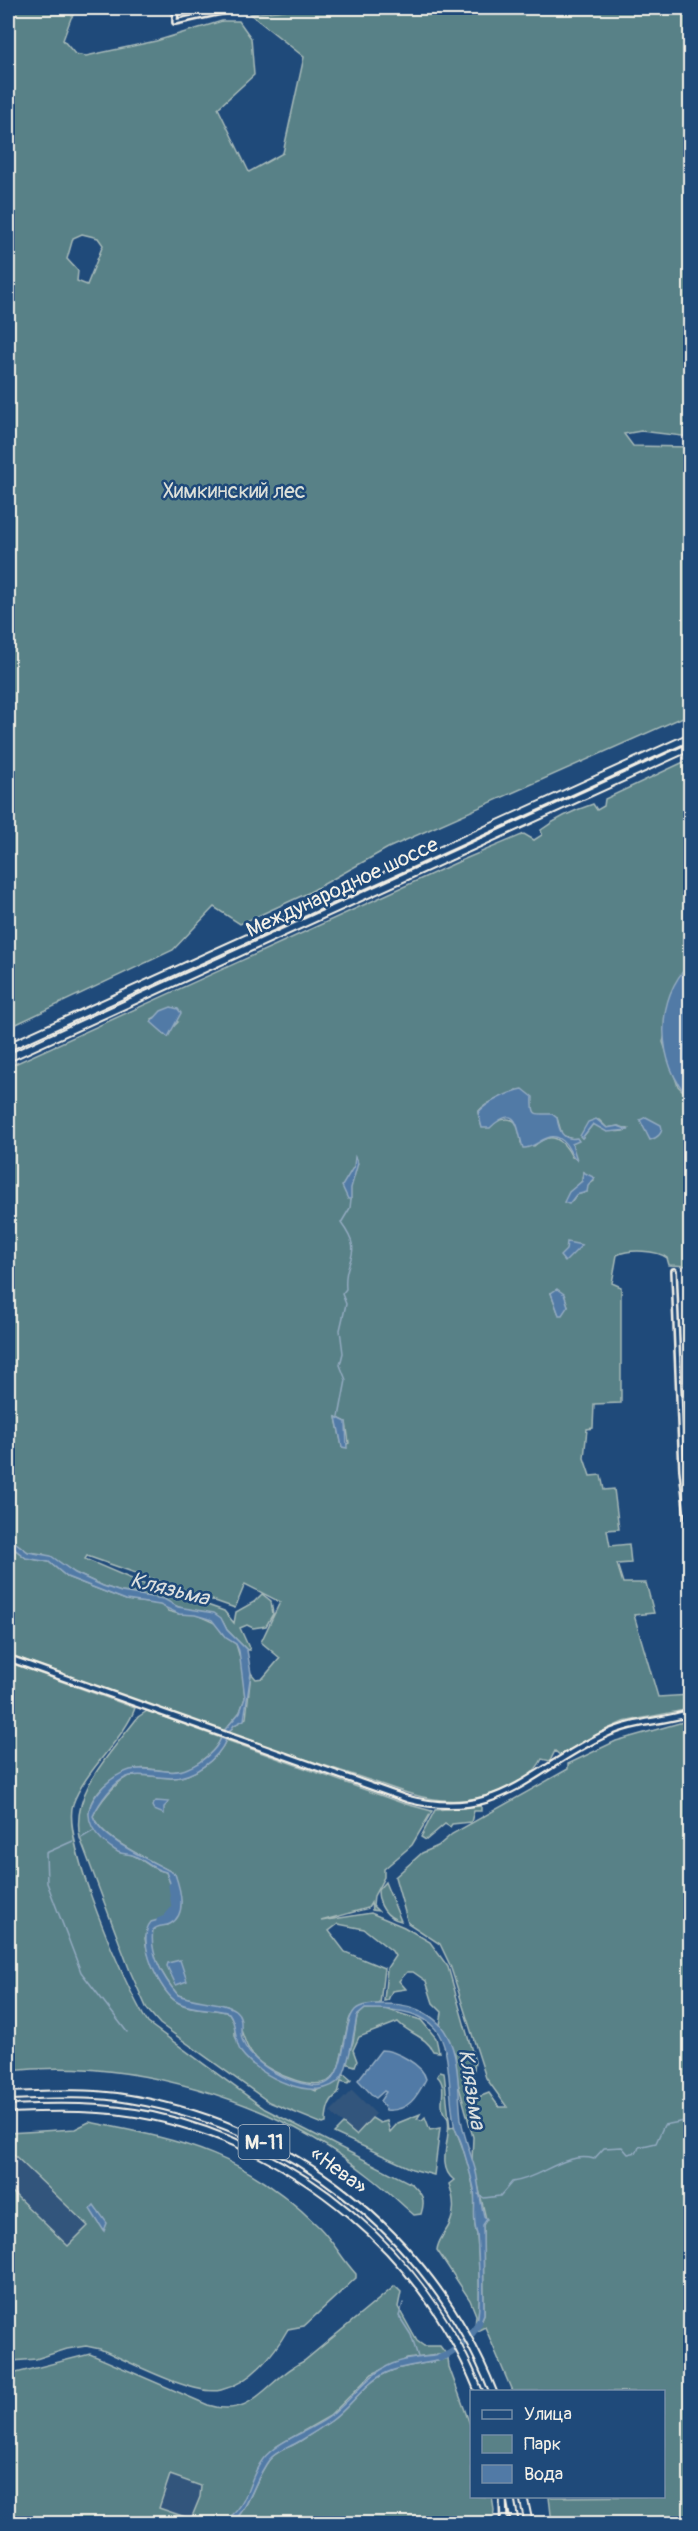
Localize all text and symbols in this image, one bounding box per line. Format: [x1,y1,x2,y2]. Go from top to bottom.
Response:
park label: Химкинский лес [163,478,305,505]
street label: Международное шоссе [242,831,443,944]
water label: Клязьма [128,1566,214,1613]
water label: Клязьма [452,2047,492,2133]
road number: М-11 [238,2125,290,2159]
street label: «Нева» [305,2140,373,2201]
legend [470,2390,665,2498]
text: Улица [524,2403,572,2426]
text: Парк [524,2433,561,2456]
text: Вода [524,2463,563,2486]

